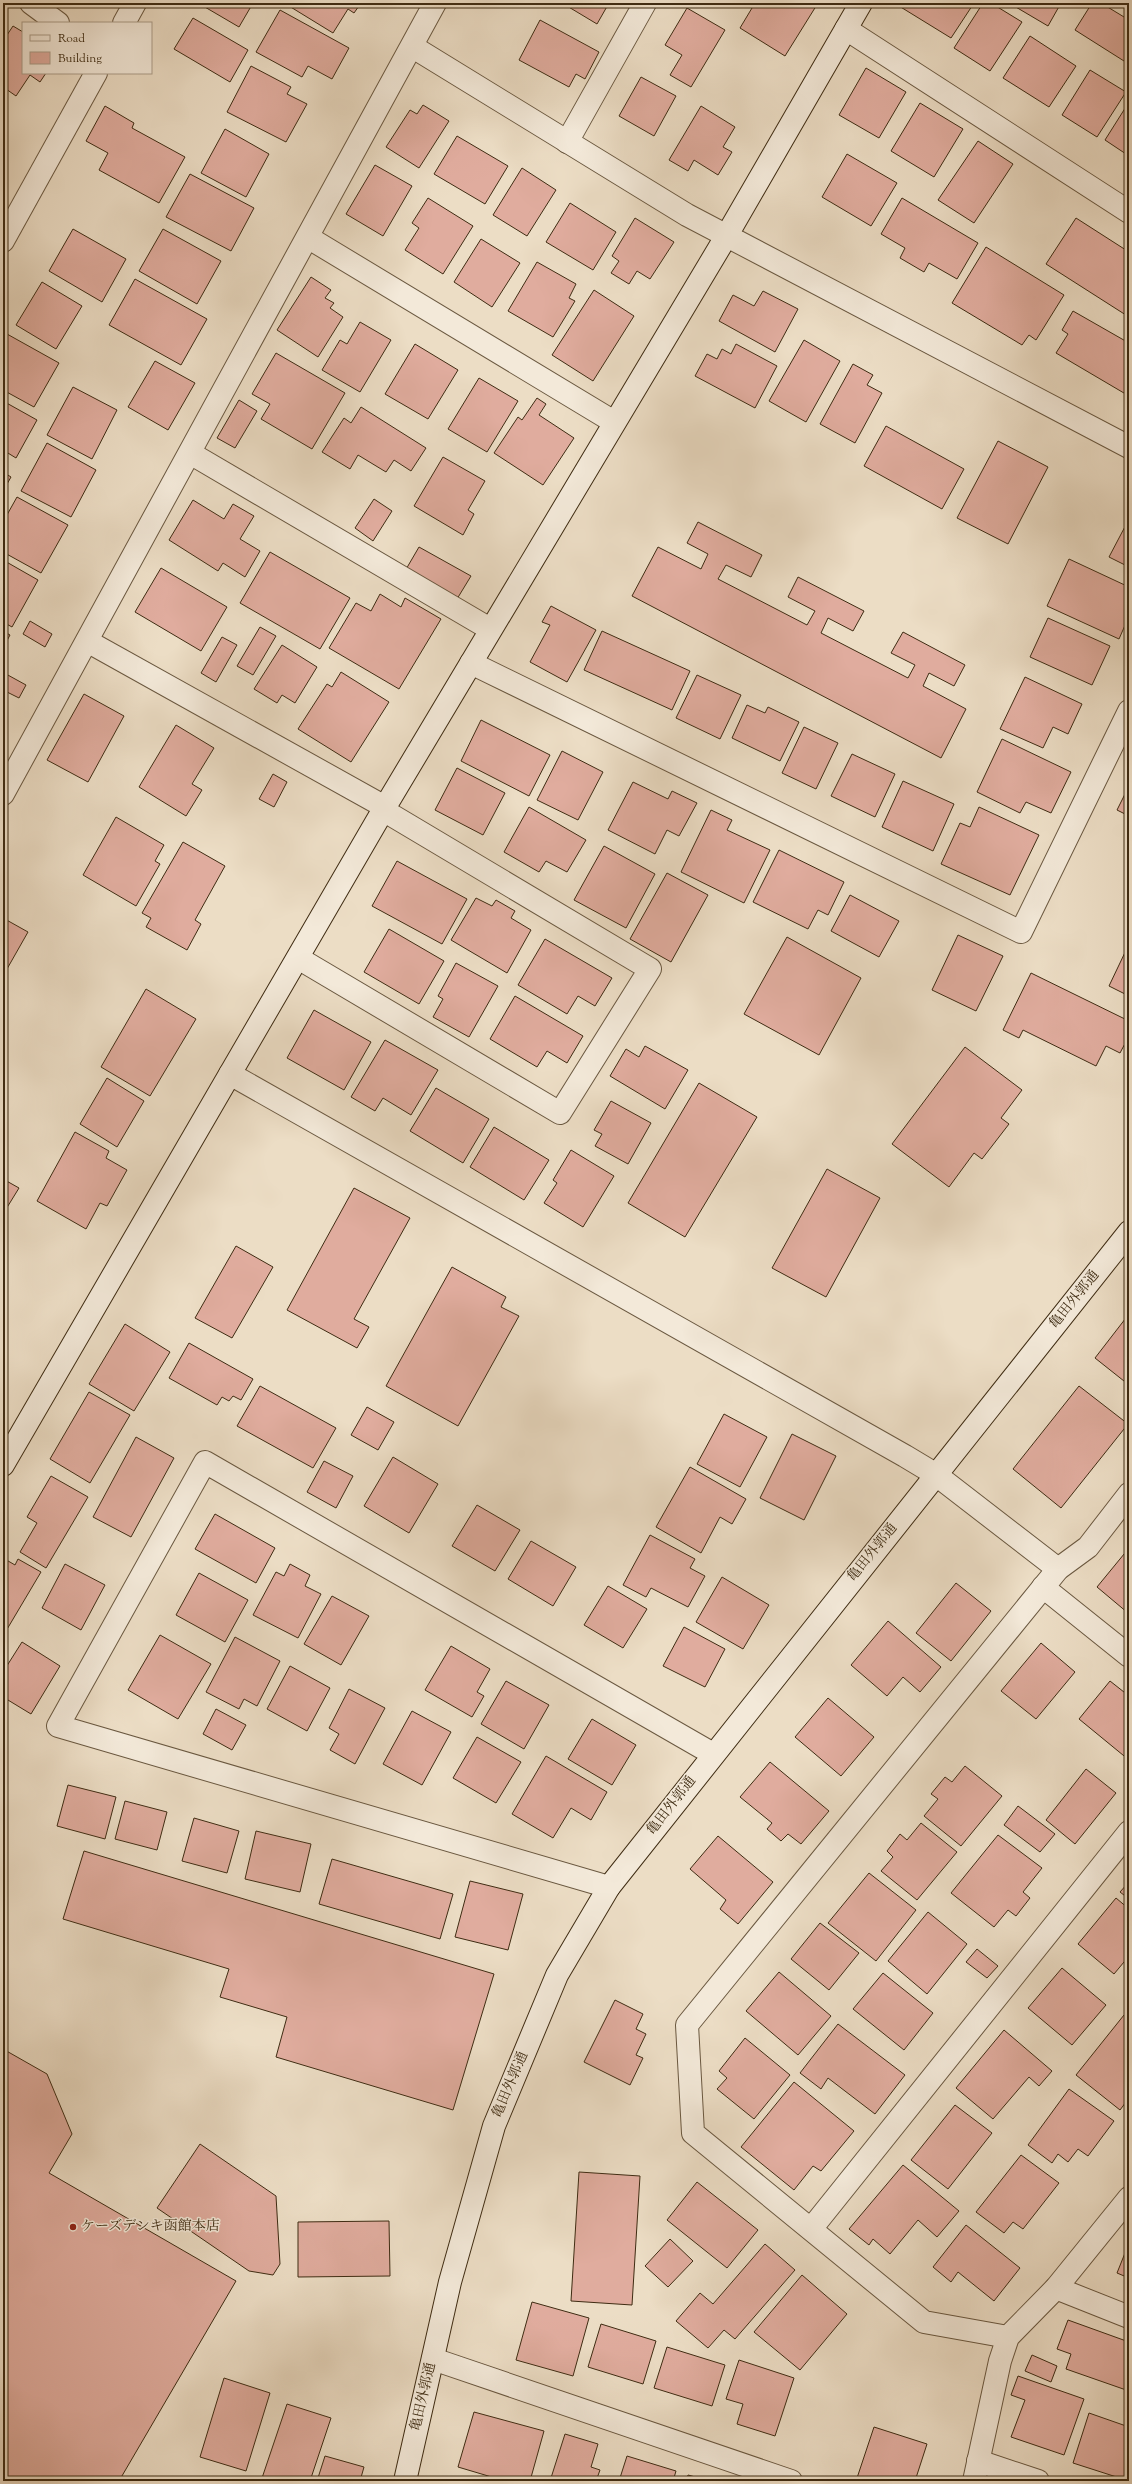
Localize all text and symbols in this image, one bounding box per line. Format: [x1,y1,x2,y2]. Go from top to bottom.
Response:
legend [22,22,152,74]
text: Road [58,30,85,48]
text: Building [58,50,102,68]
street label: 亀田外郭通 [1045,1267,1105,1333]
street label: 亀田外郭通 [843,1520,903,1586]
street label: 亀田外郭通 [643,1772,701,1840]
street label: 亀田外郭通 [488,2049,534,2121]
place label: ケーズデンキ函館本店 [81,2217,220,2237]
marker: ケーズデンキ函館本店 [68,2222,78,2232]
street label: 亀田外郭通 [406,2361,442,2433]

